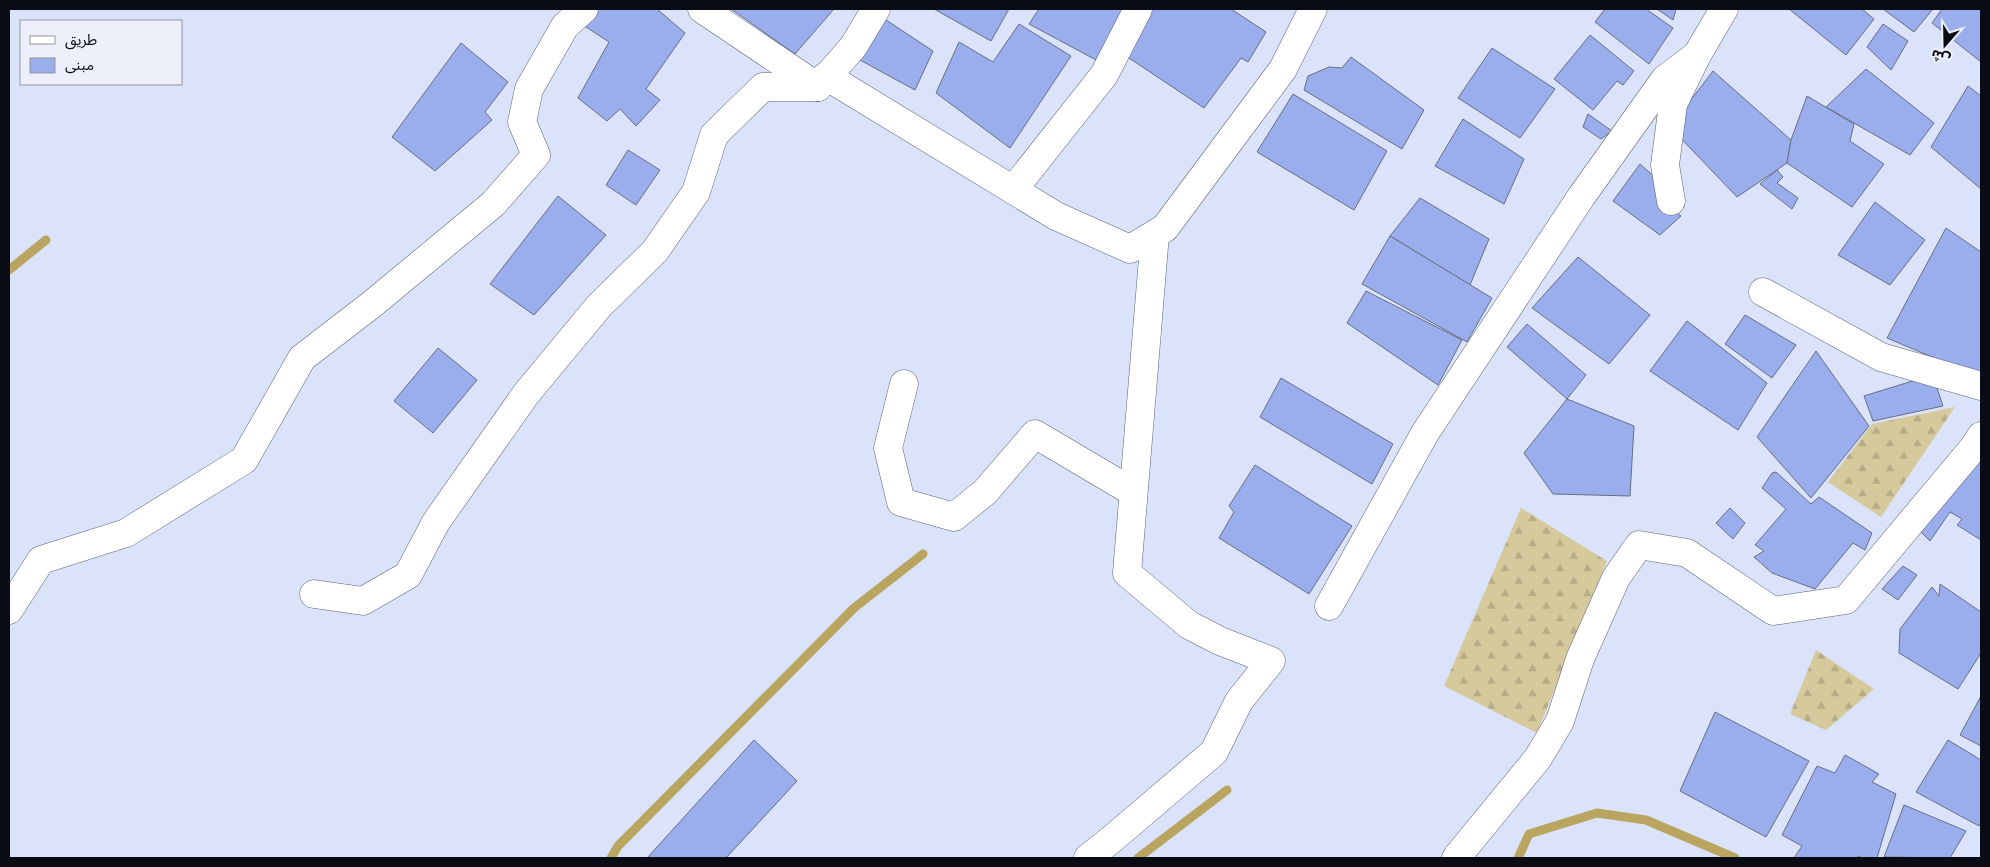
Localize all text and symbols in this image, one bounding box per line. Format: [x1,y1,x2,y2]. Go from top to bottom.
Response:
legend [20,20,182,85]
north arrow [1920,20,1970,70]
text: طريق [65,31,97,50]
text: ش [1929,46,1952,68]
text: مبنى [65,56,94,74]

